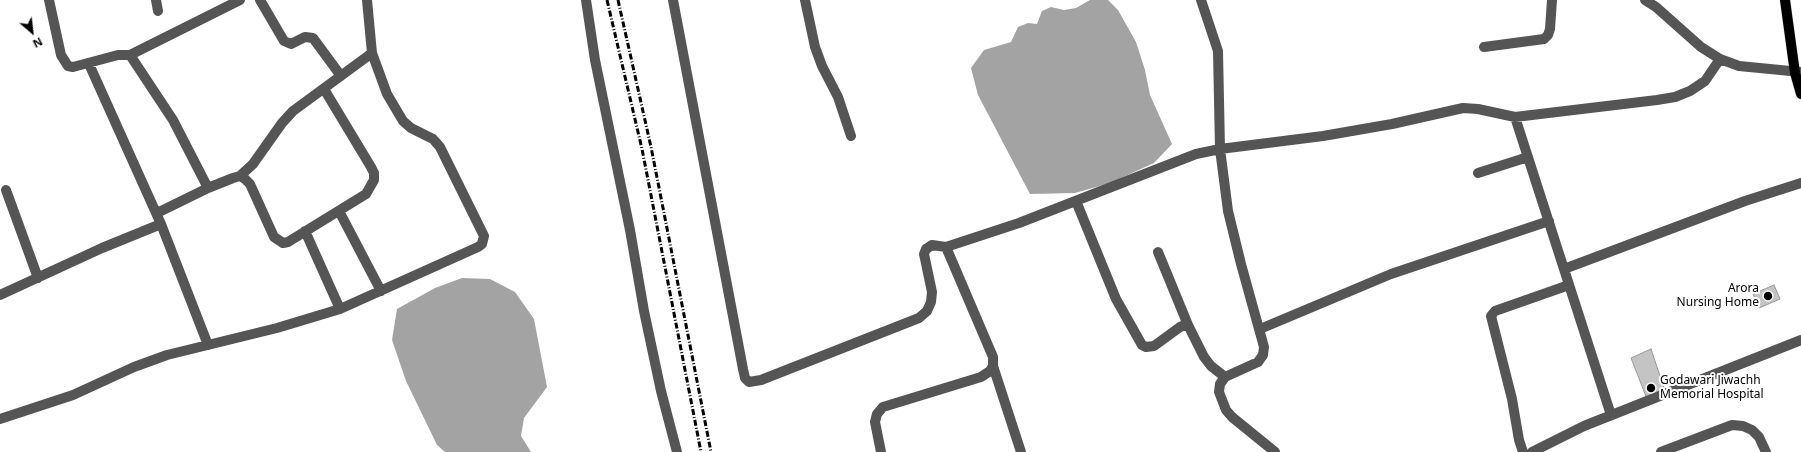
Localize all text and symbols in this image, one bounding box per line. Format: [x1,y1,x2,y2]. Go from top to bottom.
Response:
north arrow [12,12,52,52]
text: N [30,34,45,52]
place label: Arora Nursing Home [1677,282,1759,310]
marker: Arora Nursing Home [1762,290,1774,302]
place label: Godawari Jiwachh Memorial Hospital [1660,374,1764,402]
marker: Godawari Jiwachh Memorial Hospital [1645,382,1657,394]

